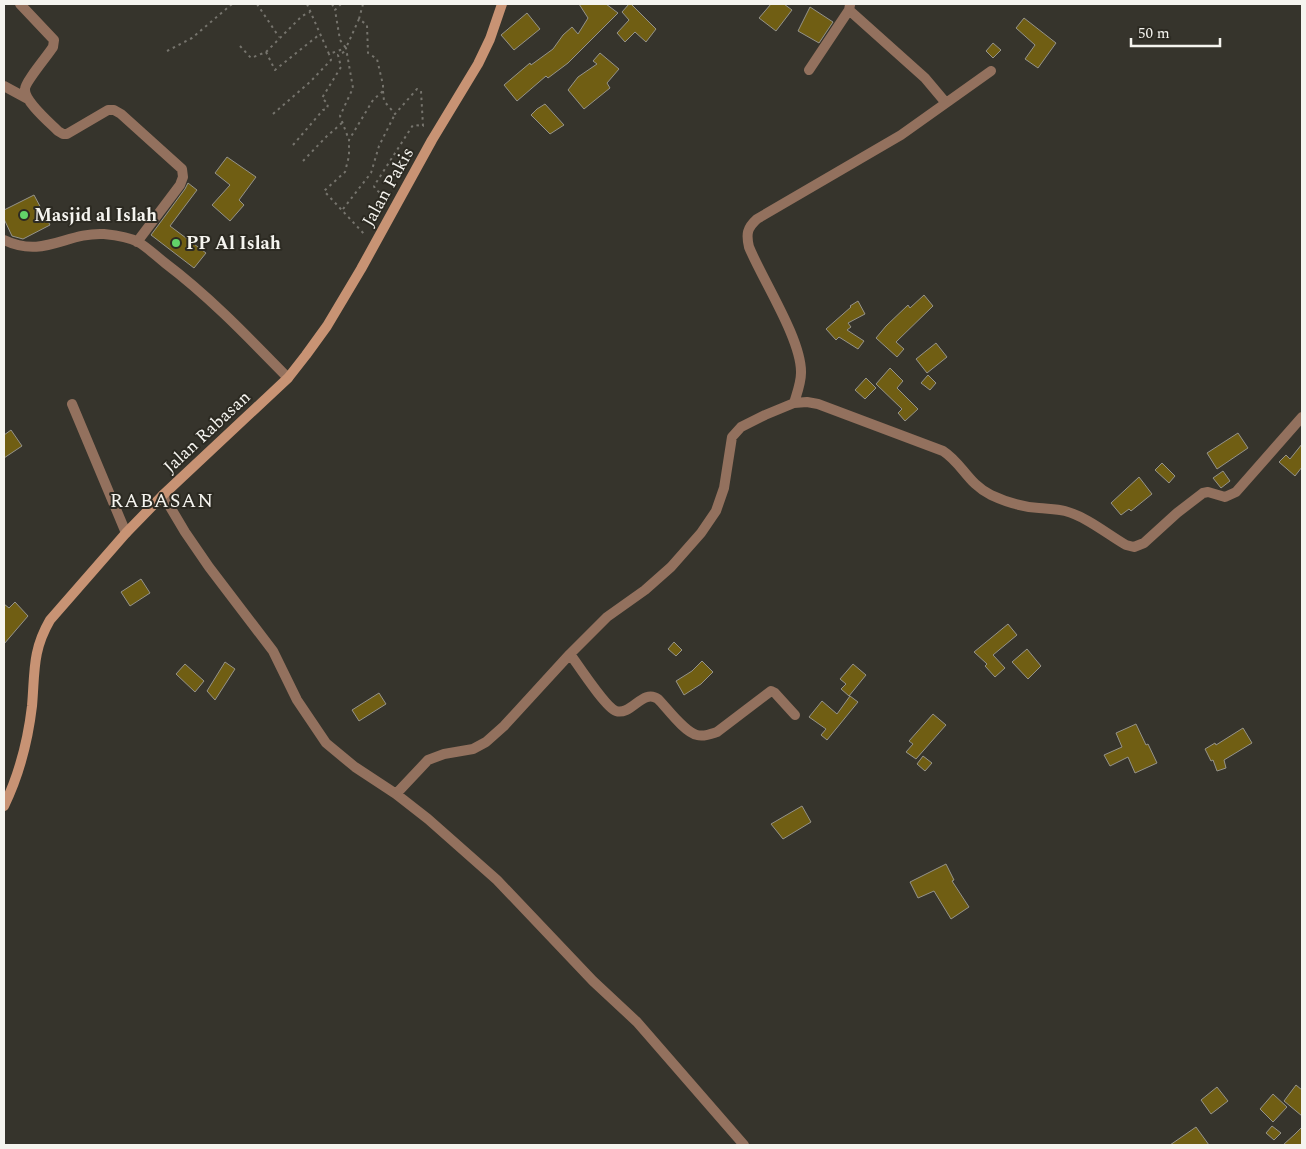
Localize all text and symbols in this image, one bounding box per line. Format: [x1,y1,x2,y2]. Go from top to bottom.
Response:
scale bar [1131,15,1220,47]
text: 50 m [1138,22,1170,45]
street label: Jalan Pakis [355,142,421,232]
place label: Masjid al Islah [34,202,157,229]
marker: Masjid al Islah [18,209,30,221]
place label: PP Al Islah [186,230,281,257]
marker: PP Al Islah [170,237,182,249]
street label: Jalan Rabasan [157,384,257,480]
district label: RABASAN [110,486,214,516]

